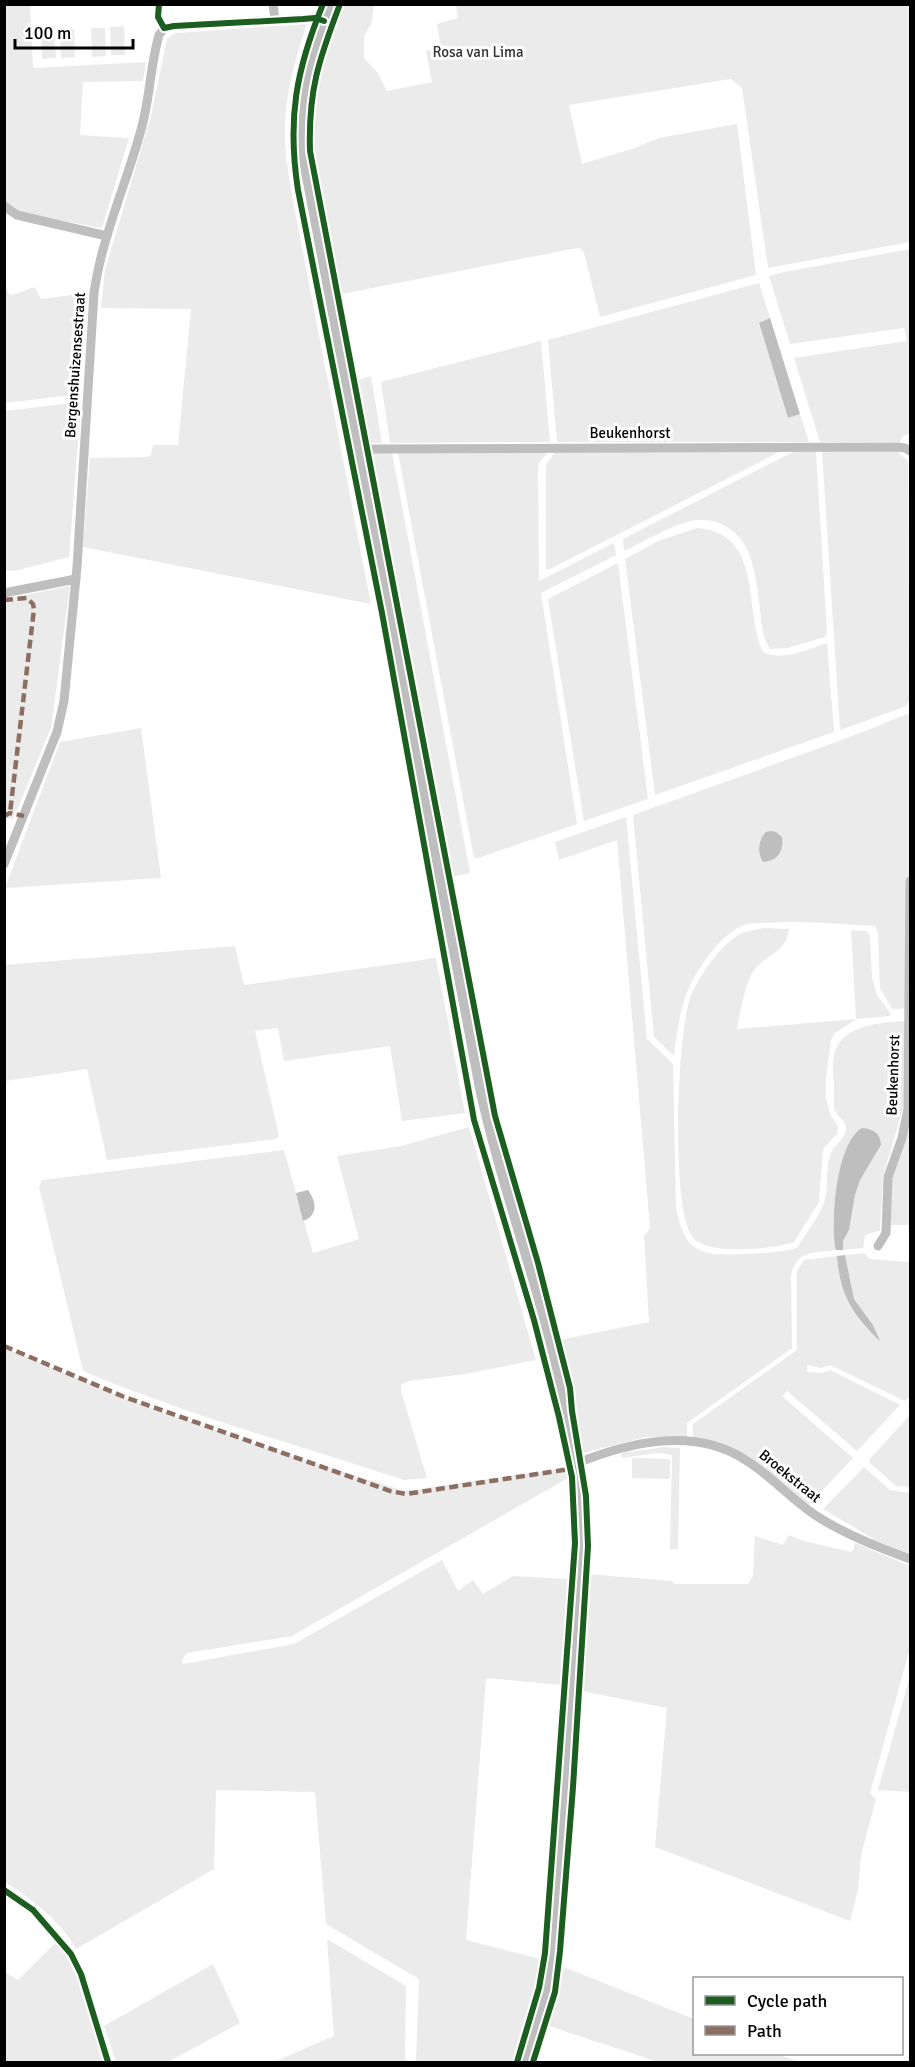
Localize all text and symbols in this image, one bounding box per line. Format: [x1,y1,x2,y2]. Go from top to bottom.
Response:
scale bar [15,12,134,50]
text: 100 m [24,22,71,44]
park label: Rosa van Lima [432,43,524,61]
street label: Bergenshuizensestraat [61,291,89,439]
street label: Beukenhorst [589,424,671,442]
street label: Beukenhorst [883,1034,903,1116]
street label: Broekstraat [755,1446,825,1506]
legend [693,1977,903,2055]
text: Cycle path [747,1990,827,2012]
text: Path [747,2020,782,2042]

